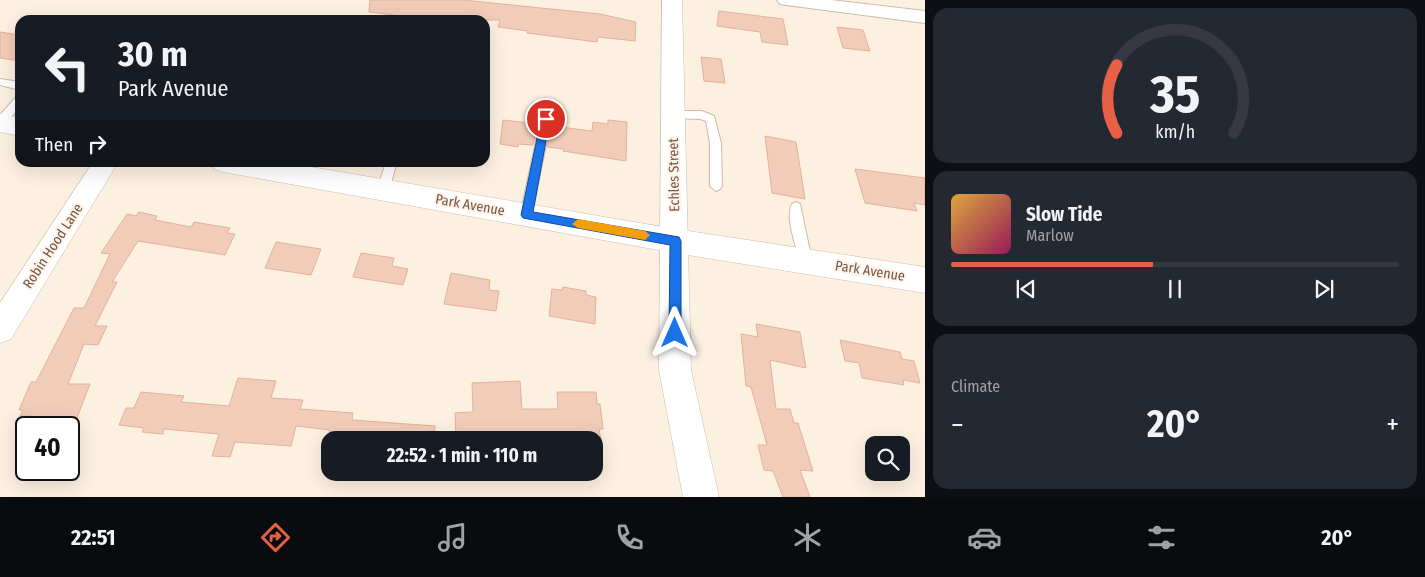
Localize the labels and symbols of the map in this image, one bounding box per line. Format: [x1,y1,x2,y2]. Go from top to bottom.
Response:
pin [525,98,567,140]
street label: Echles Street [665,137,683,212]
street label: Park Avenue [434,191,506,219]
street label: Robin Hood Lane [19,200,87,292]
street label: Park Avenue [834,257,906,285]
position arrow [648,306,700,358]
speed limit sign: 40 [15,416,80,481]

